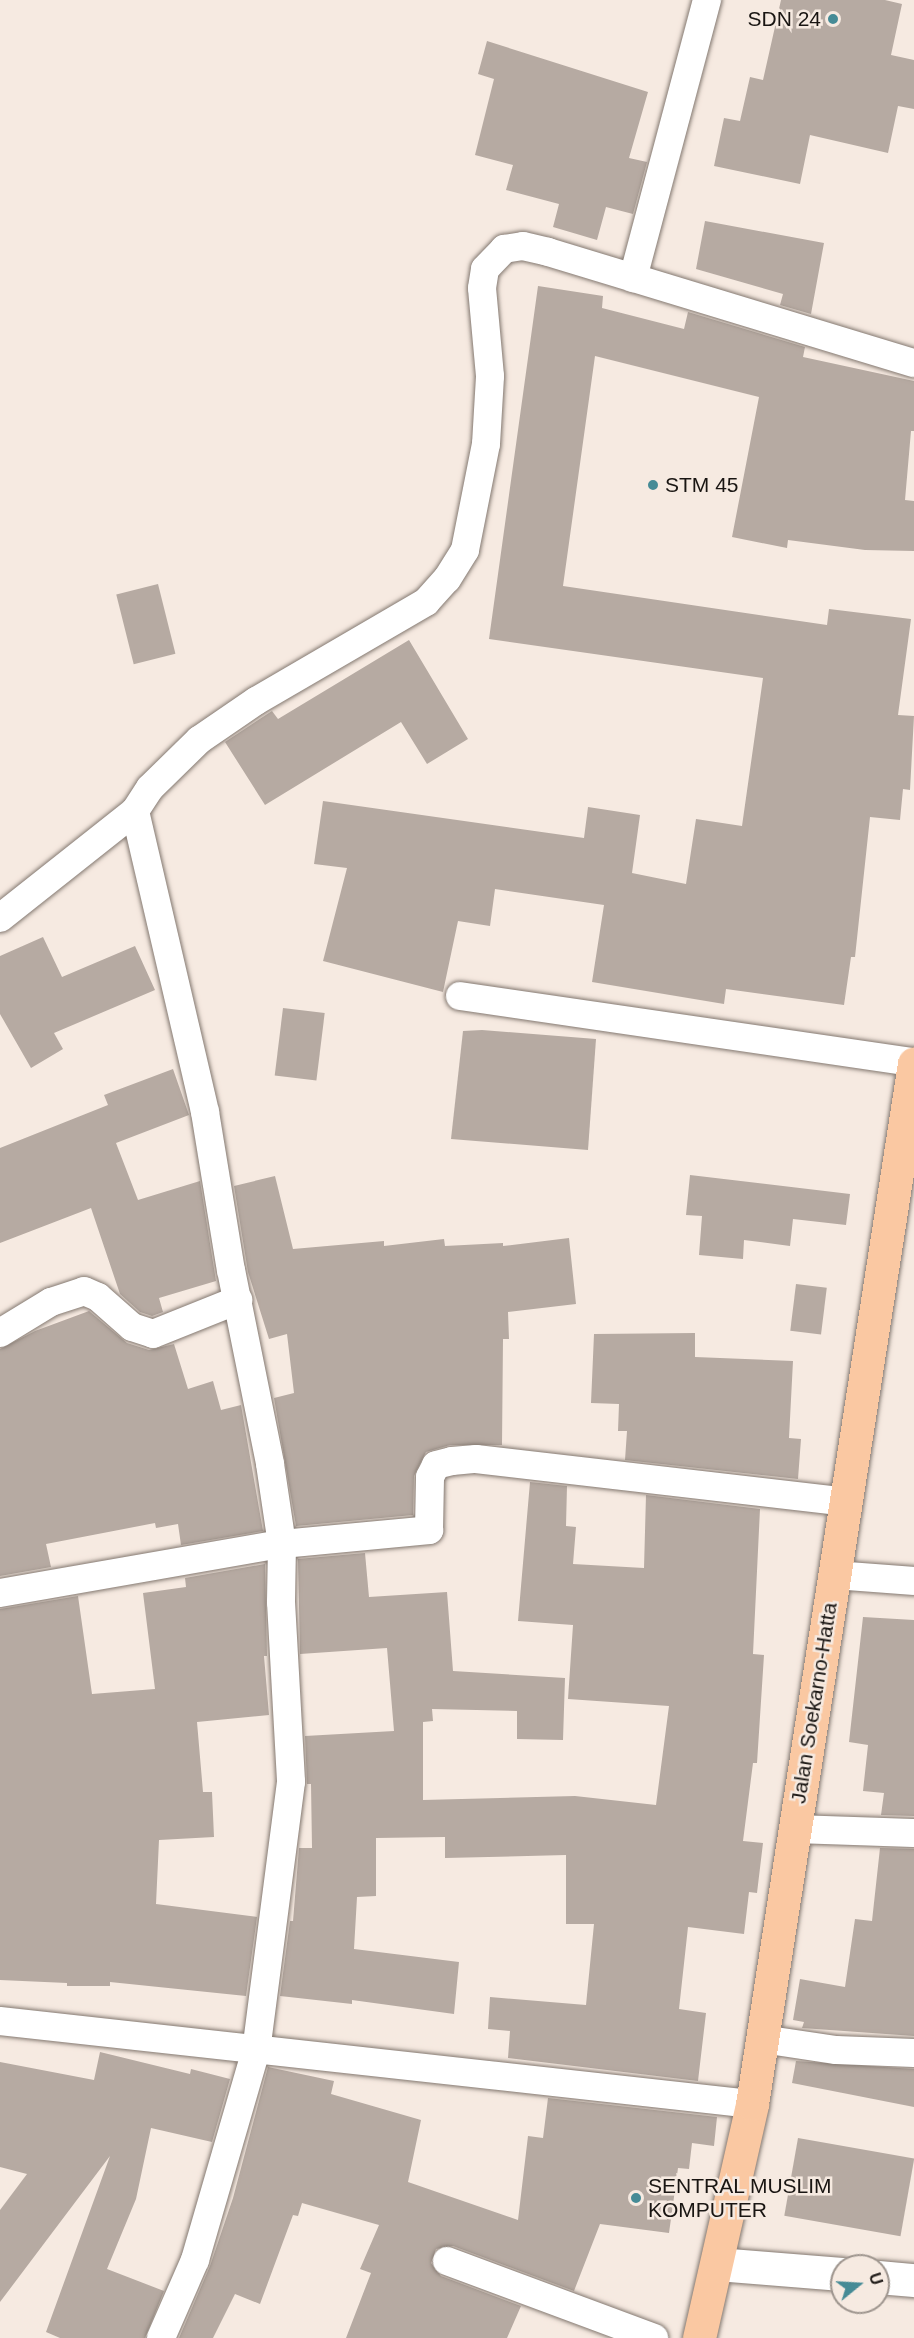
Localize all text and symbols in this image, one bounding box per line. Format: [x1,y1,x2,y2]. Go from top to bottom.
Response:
place label: SDN 24 [747,6,821,32]
marker: SDN 24 [826,12,840,26]
place label: STM 45 [665,472,739,498]
marker: STM 45 [646,478,660,492]
street label: Jalan Soekarno-Hatta [786,1601,842,1805]
place label: SENTRAL MUSLIM KOMPUTER [648,2173,832,2223]
marker: SENTRAL MUSLIM KOMPUTER [629,2191,643,2205]
north arrow [830,2254,890,2314]
text: U [866,2271,886,2287]

